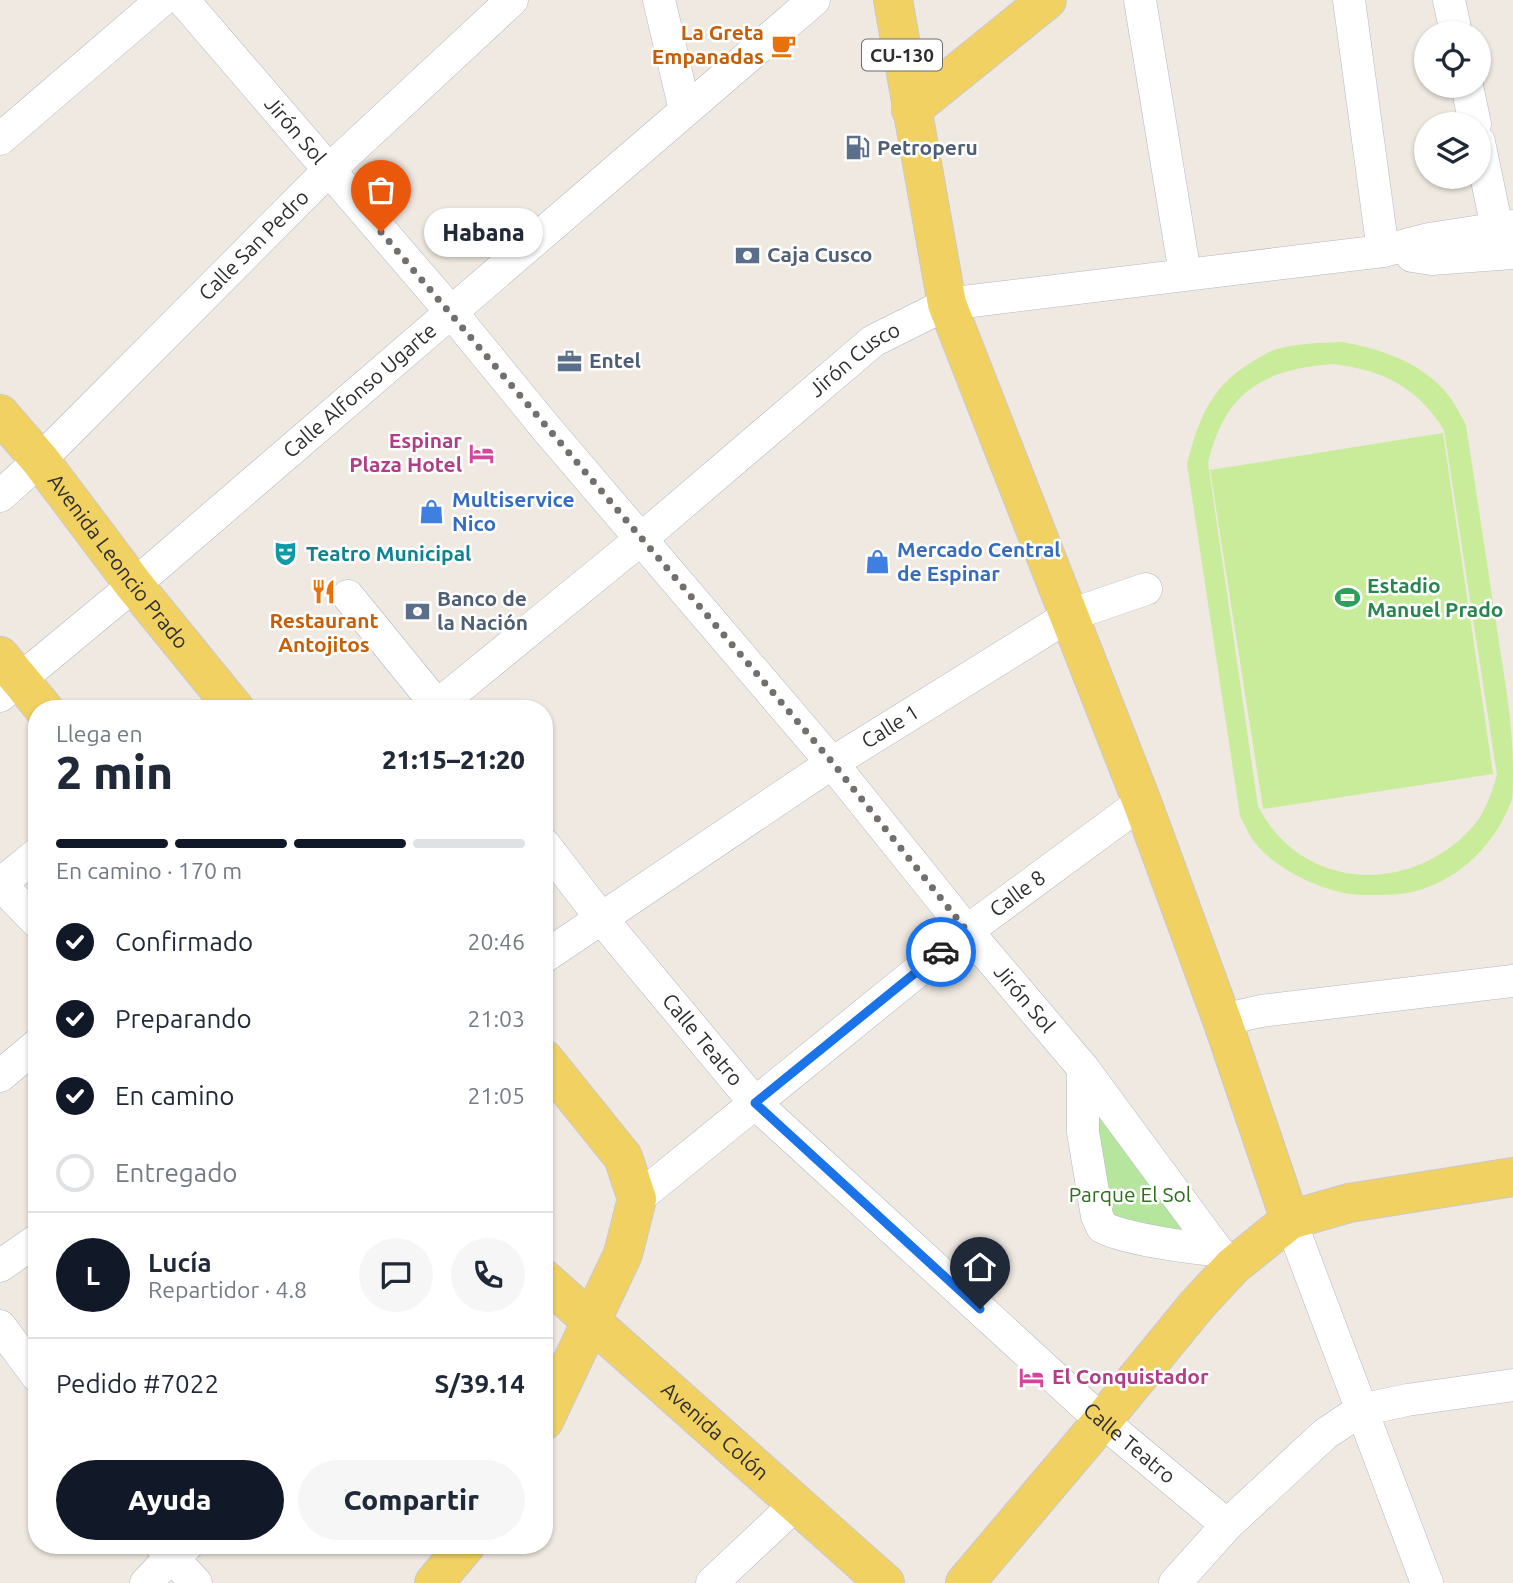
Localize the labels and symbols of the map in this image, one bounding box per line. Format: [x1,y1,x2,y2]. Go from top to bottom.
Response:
place label: La Greta Empanadas [652,20,764,68]
cafe icon: La Greta Empanadas [770,31,798,59]
road number: CU-130 [862,40,942,70]
street label: Jirón Sol [260,91,331,168]
fuel station icon: Petroperu [843,134,871,162]
place label: Petroperu [877,135,978,159]
pin [351,160,411,232]
street label: Calle San Pedro [193,184,313,305]
callout: Habana [423,208,542,256]
bank icon: Caja Cusco [733,241,761,269]
place label: Caja Cusco [767,242,872,266]
street label: Jirón Cusco [804,317,903,401]
street label: Calle Alfonso Ugarte [278,318,441,462]
office icon: Entel [555,347,583,375]
place label: Entel [589,348,641,372]
place label: Espinar Plaza Hotel [349,428,462,476]
hotel icon: Espinar Plaza Hotel [468,439,496,467]
street label: Avenida Leoncio Prado [44,469,194,653]
place label: Multiservice Nico [452,487,575,535]
shop icon: Multiservice Nico [418,498,446,526]
place label: Mercado Central de Espinar [897,537,1061,585]
theatre icon: Teatro Municipal [272,540,300,568]
place label: Teatro Municipal [306,541,471,565]
shop icon: Mercado Central de Espinar [863,548,891,576]
place label: Estadio Manuel Prado [1367,573,1503,621]
restaurant icon: Restaurant Antojitos [310,578,338,606]
sports icon: Estadio Manuel Prado [1333,584,1361,612]
place label: Banco de la Nación [437,586,528,634]
bank icon: Banco de la Nación [403,597,431,625]
place label: Restaurant Antojitos [270,608,379,656]
street label: Calle 1 [857,699,923,753]
street label: Calle 8 [985,865,1050,921]
courier [906,917,976,987]
street label: Jirón Sol [990,959,1061,1037]
street label: Calle Teatro [658,988,749,1090]
park label: Parque El Sol [1069,1182,1191,1206]
pin [950,1237,1010,1309]
hotel icon: El Conquistador [1018,1363,1046,1391]
place label: El Conquistador [1052,1364,1209,1388]
street label: Avenida Colón [657,1377,774,1485]
street label: Calle Teatro [1079,1397,1181,1488]

